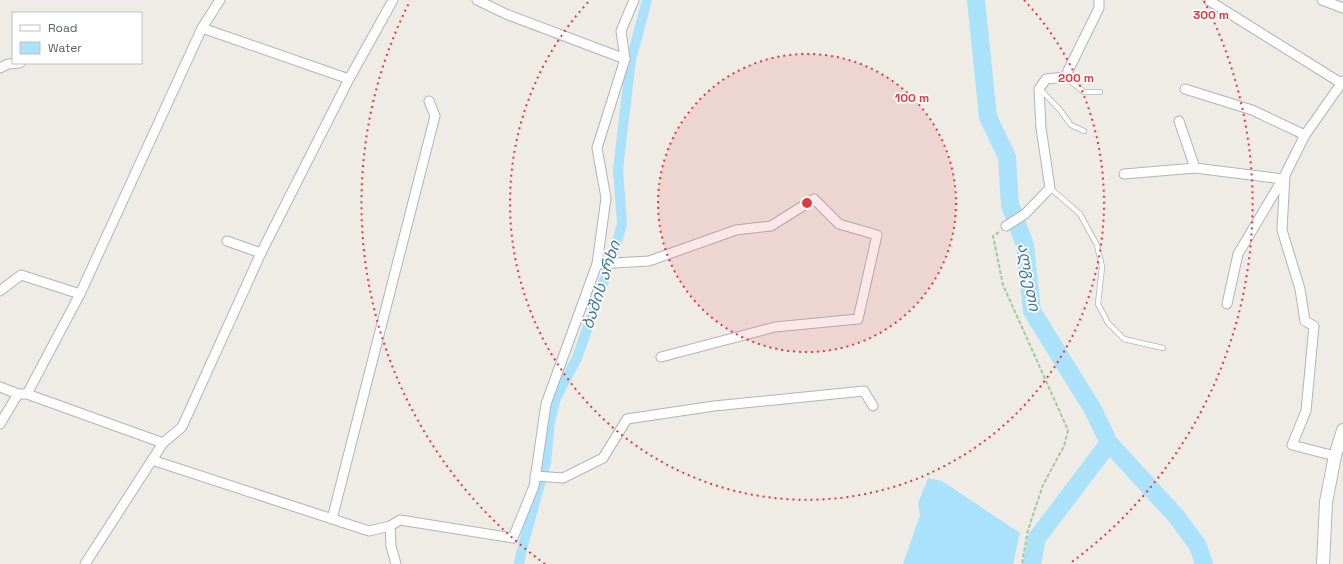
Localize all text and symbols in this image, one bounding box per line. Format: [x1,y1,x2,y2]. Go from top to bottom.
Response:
text: 300 m [1193,7,1229,23]
legend [12,12,142,64]
text: Road [48,20,77,36]
text: Water [48,40,82,56]
text: 200 m [1058,70,1094,86]
text: 100 m [895,90,929,106]
centre of rings [800,196,814,210]
water label: ბაშის არხი [577,237,625,332]
water label: ალგეთი [1013,242,1045,313]

